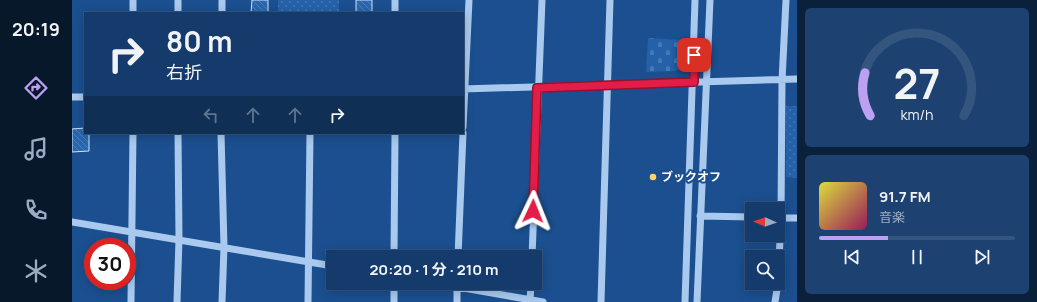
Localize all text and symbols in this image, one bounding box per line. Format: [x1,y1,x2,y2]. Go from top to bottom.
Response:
text: 20:19 [12,17,60,41]
text: 80 m [166,22,232,60]
icon: right [100,28,152,80]
pin [677,38,711,72]
icon: arrive [683,44,705,66]
text: 27 [894,54,940,110]
text: 右折 [166,60,202,84]
icon: directions [22,74,50,102]
icon: left [200,104,222,126]
icon: ahead [242,104,264,126]
icon: ahead [284,104,306,126]
icon: right [326,104,348,126]
text: km/h [900,104,934,123]
icon: music [22,135,50,163]
place label: ブックオフ [661,168,721,185]
marker: ブックオフ [648,172,658,182]
text: 91.7 FM [879,186,931,207]
position arrow [512,190,554,232]
icon: phone [22,196,50,224]
north arrow [745,202,785,242]
map controls [745,202,785,290]
text: 音楽 [879,208,905,226]
speed limit sign: 30 [84,238,136,290]
icon: previous [841,246,863,268]
icon: pause [906,246,928,268]
icon: next [971,246,993,268]
button: search [745,250,785,290]
icon: climate [22,257,50,285]
text: 20:20 · 1 分 · 210 m [369,259,499,280]

